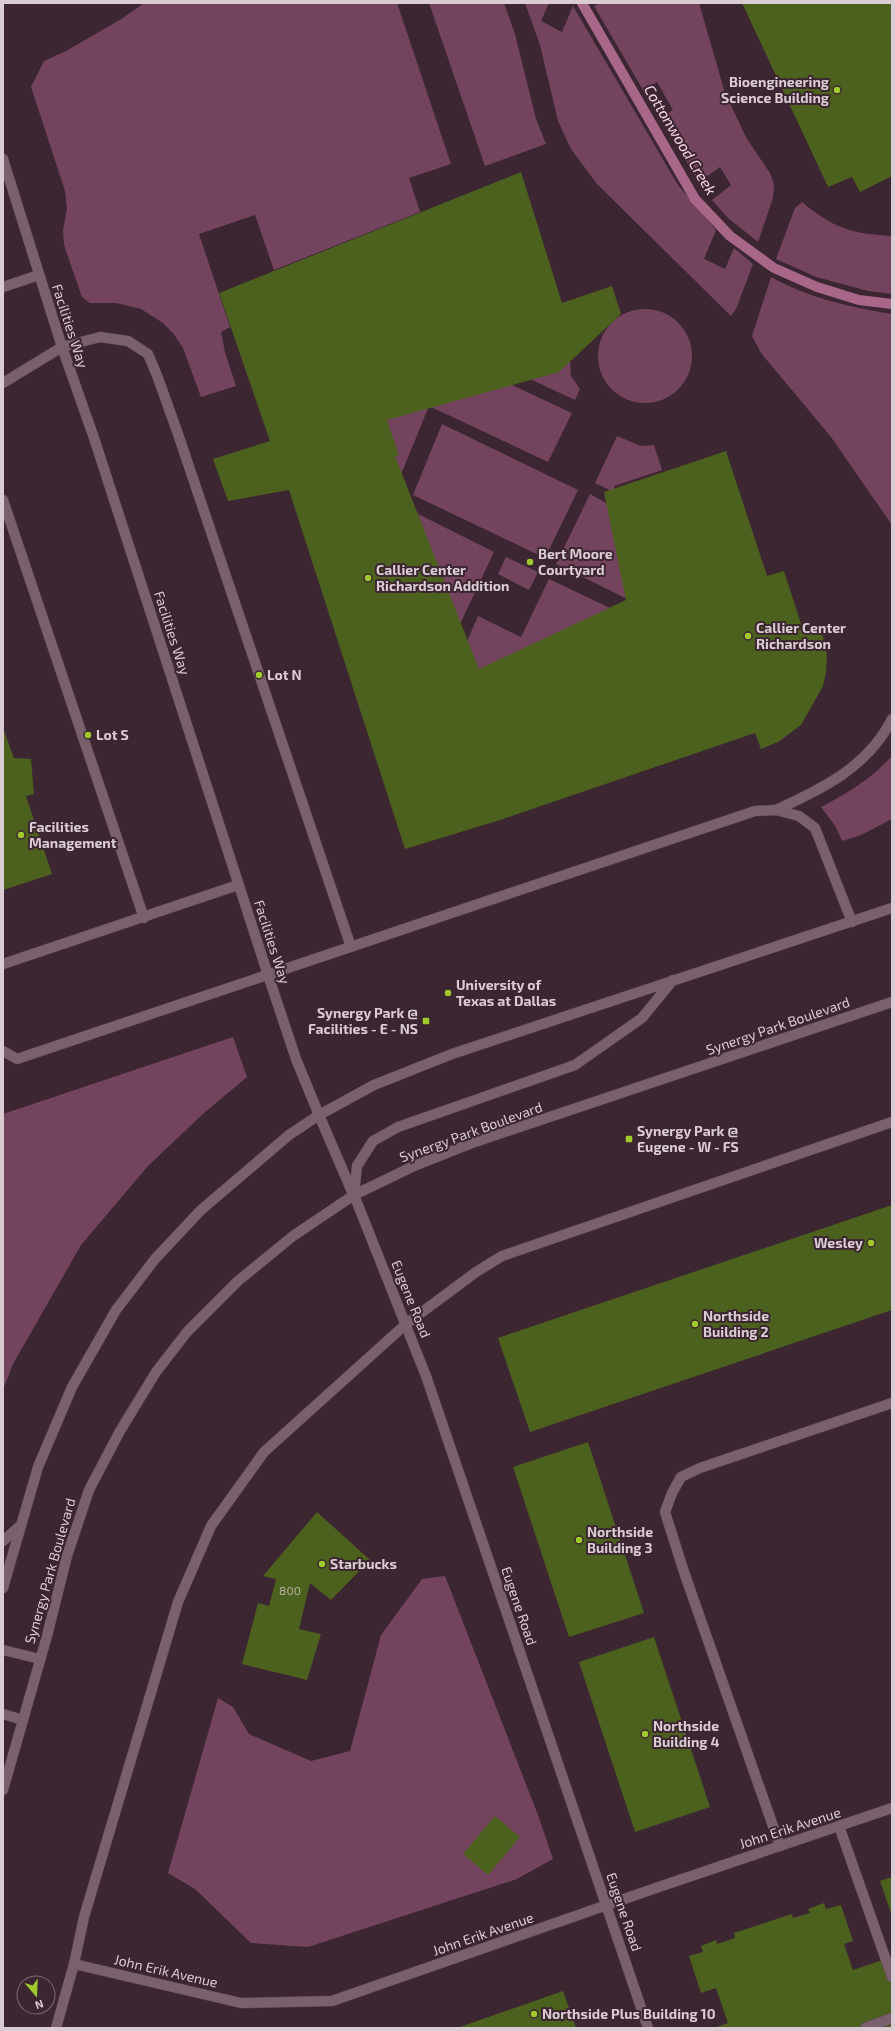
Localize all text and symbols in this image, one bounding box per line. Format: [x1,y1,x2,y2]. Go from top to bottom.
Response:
place label: Bioengineering Science Building [721,73,829,106]
water label: Cottonwood Creek [641,81,721,198]
marker: Bioengineering Science Building [832,85,842,95]
street label: Facilities Way [49,282,92,371]
place label: Bert Moore Courtyard [538,545,613,578]
marker: Bert Moore Courtyard [525,557,535,567]
place label: Callier Center Richardson Addition [376,561,510,594]
marker: Callier Center Richardson Addition [363,573,373,583]
street label: Facilities Way [151,589,194,678]
place label: Callier Center Richardson [756,619,846,652]
marker: Callier Center Richardson [743,631,753,641]
place label: Lot N [267,666,302,683]
marker: Lot N [254,670,264,680]
place label: Lot S [96,726,129,743]
marker: Lot S [83,730,93,740]
place label: Facilities Management [29,818,117,851]
marker: Facilities Management [16,830,26,840]
street label: Facilities Way [251,898,294,987]
place label: University of Texas at Dallas [456,976,556,1009]
marker: University of Texas at Dallas [443,988,453,998]
street label: Synergy Park Boulevard [704,993,852,1058]
place label: Synergy Park @ Facilities - E - NS [308,1004,418,1037]
marker: Synergy Park @ Facilities - E - NS [421,1016,431,1026]
street label: Synergy Park Boulevard [397,1098,545,1165]
place label: Synergy Park @ Eugene - W - FS [637,1122,739,1155]
marker: Synergy Park @ Eugene - W - FS [624,1134,634,1144]
place label: Wesley [814,1234,863,1251]
marker: Wesley [866,1238,876,1248]
street label: Eugene Road [388,1258,435,1340]
place label: Northside Building 2 [703,1307,769,1340]
marker: Northside Building 2 [690,1319,700,1329]
street label: Synergy Park Boulevard [21,1496,78,1646]
place label: Northside Building 3 [587,1523,653,1556]
marker: Northside Building 3 [574,1535,584,1545]
place label: Starbucks [330,1555,397,1572]
marker: Starbucks [317,1559,327,1569]
street label: Eugene Road [498,1564,541,1647]
house number: 800 [279,1583,301,1597]
place label: Northside Building 4 [653,1717,720,1750]
marker: Northside Building 4 [640,1729,650,1739]
street label: John Erik Avenue [737,1803,843,1852]
street label: Eugene Road [603,1870,646,1953]
street label: John Erik Avenue [430,1908,536,1959]
street label: John Erik Avenue [113,1950,220,1991]
north arrow [16,1975,56,2015]
text: N [33,1997,45,2012]
place label: Northside Plus Building 10 [542,2005,716,2022]
marker: Northside Plus Building 10 [529,2009,539,2019]

